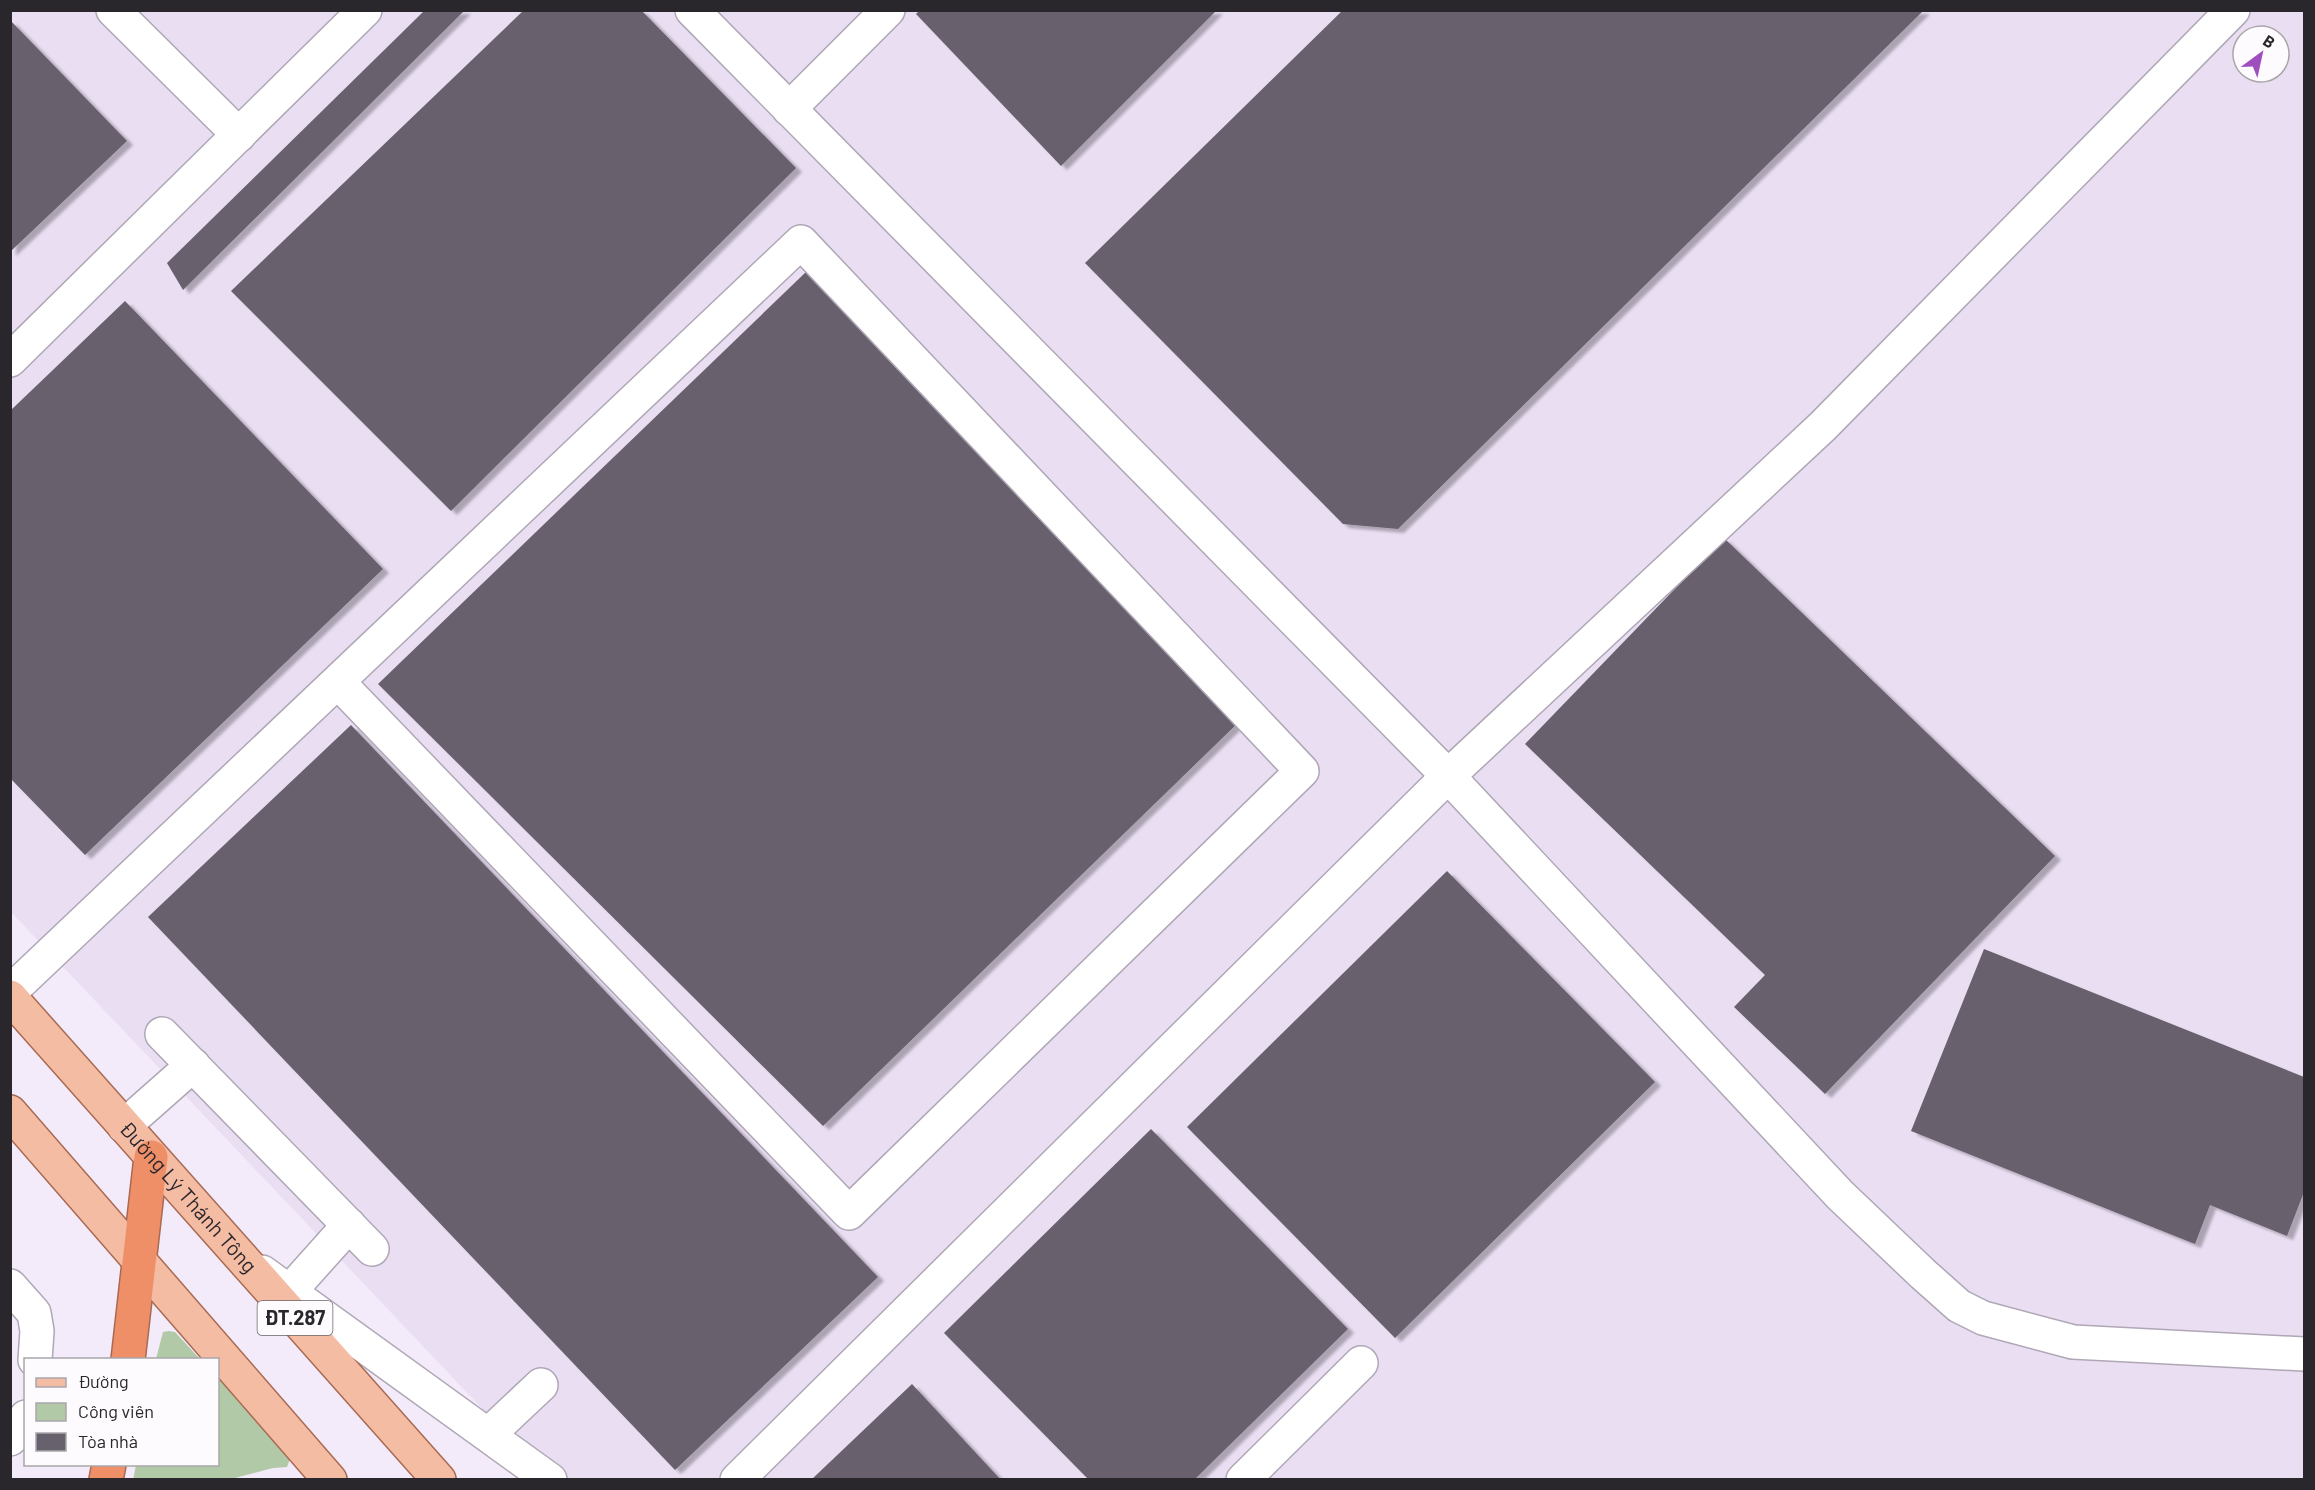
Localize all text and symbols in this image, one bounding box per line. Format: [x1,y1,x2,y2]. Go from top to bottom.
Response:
north arrow [2231,24,2291,84]
text: B [2260,30,2279,52]
street label: Đường Lý Thánh Tông [115,1115,263,1277]
road number: ĐT.287 [258,1301,332,1335]
legend [24,1358,219,1466]
text: Đường [78,1370,129,1392]
text: Công viên [78,1400,154,1422]
text: Tòa nhà [78,1430,138,1452]

